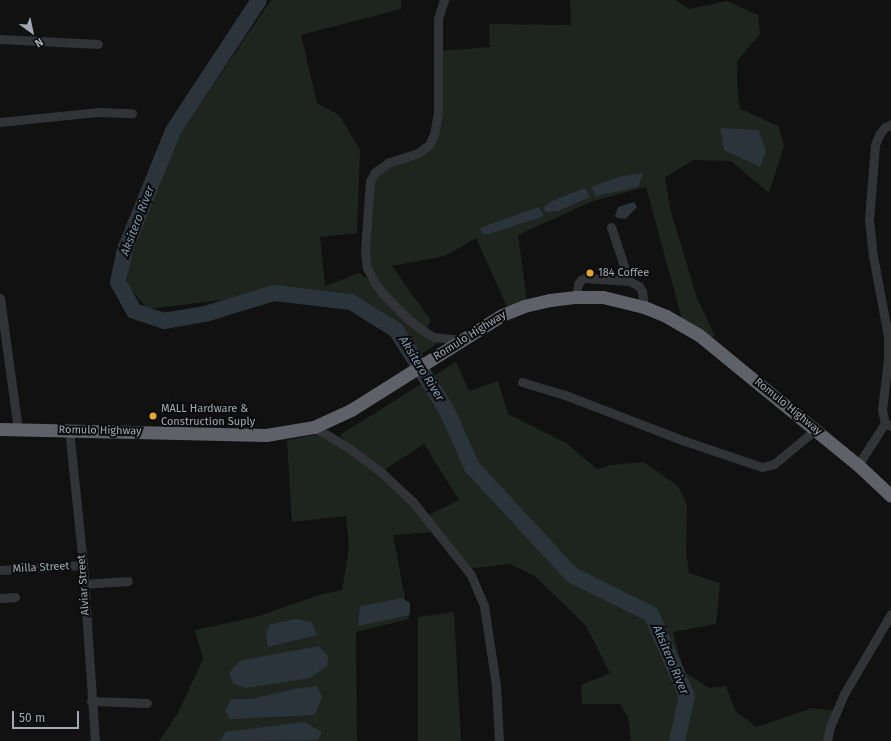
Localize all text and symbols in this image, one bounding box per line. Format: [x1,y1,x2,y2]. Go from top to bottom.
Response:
north arrow [12,12,52,52]
text: N [32,35,45,50]
water label: Aksitero River [118,184,158,258]
place label: 184 Coffee [598,266,649,280]
marker: 184 Coffee [585,268,595,278]
street label: Romulo Highway [431,308,509,364]
water label: Aksitero River [395,334,447,404]
street label: Romulo Highway [752,376,824,438]
place label: MALL Hardware & Construction Suply [161,403,255,429]
marker: MALL Hardware & Construction Suply [148,411,158,421]
street label: Romulo Highway [58,424,142,438]
street label: Alviar Street [75,554,93,616]
street label: Milla Street [12,560,70,576]
water label: Aksitero River [649,623,691,697]
scale bar [14,703,81,729]
text: 50 m [19,711,45,725]

